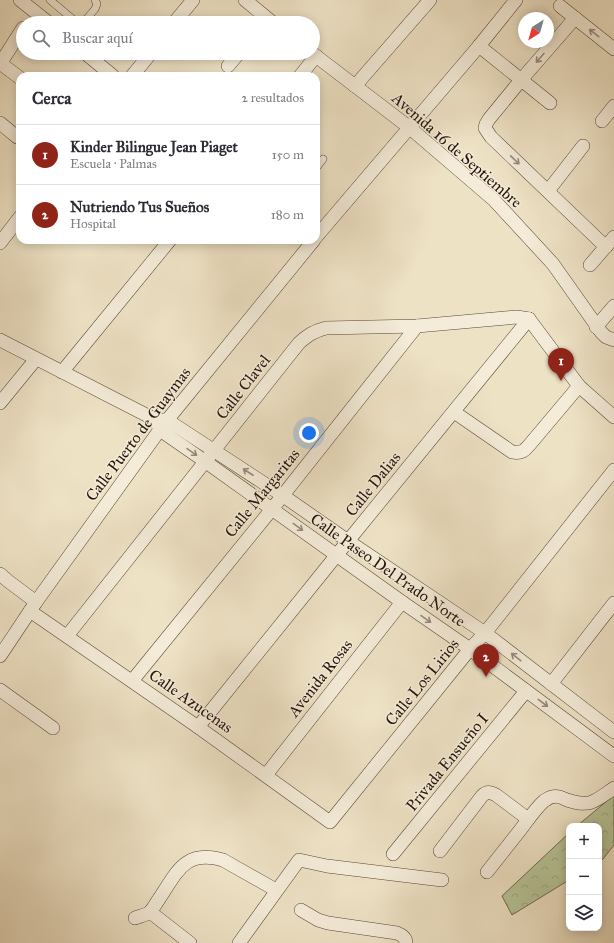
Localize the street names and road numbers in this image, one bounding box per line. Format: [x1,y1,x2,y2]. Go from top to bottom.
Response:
street label: Avenida 16 de Septiembre [387,88,526,212]
street label: Calle Clavel [212,350,275,423]
street label: Calle Puerto de Guaymas [82,363,195,505]
street label: Calle Margaritas [221,445,304,542]
street label: Calle Dalias [341,448,405,520]
street label: Calle Paseo Del Prado Norte [307,509,469,631]
street label: Avenida Rosas [283,635,356,721]
street label: Calle Los Lirios [381,635,463,729]
street label: Calle Azucenas [146,665,237,737]
street label: Privada Ensueño I [402,709,492,815]

